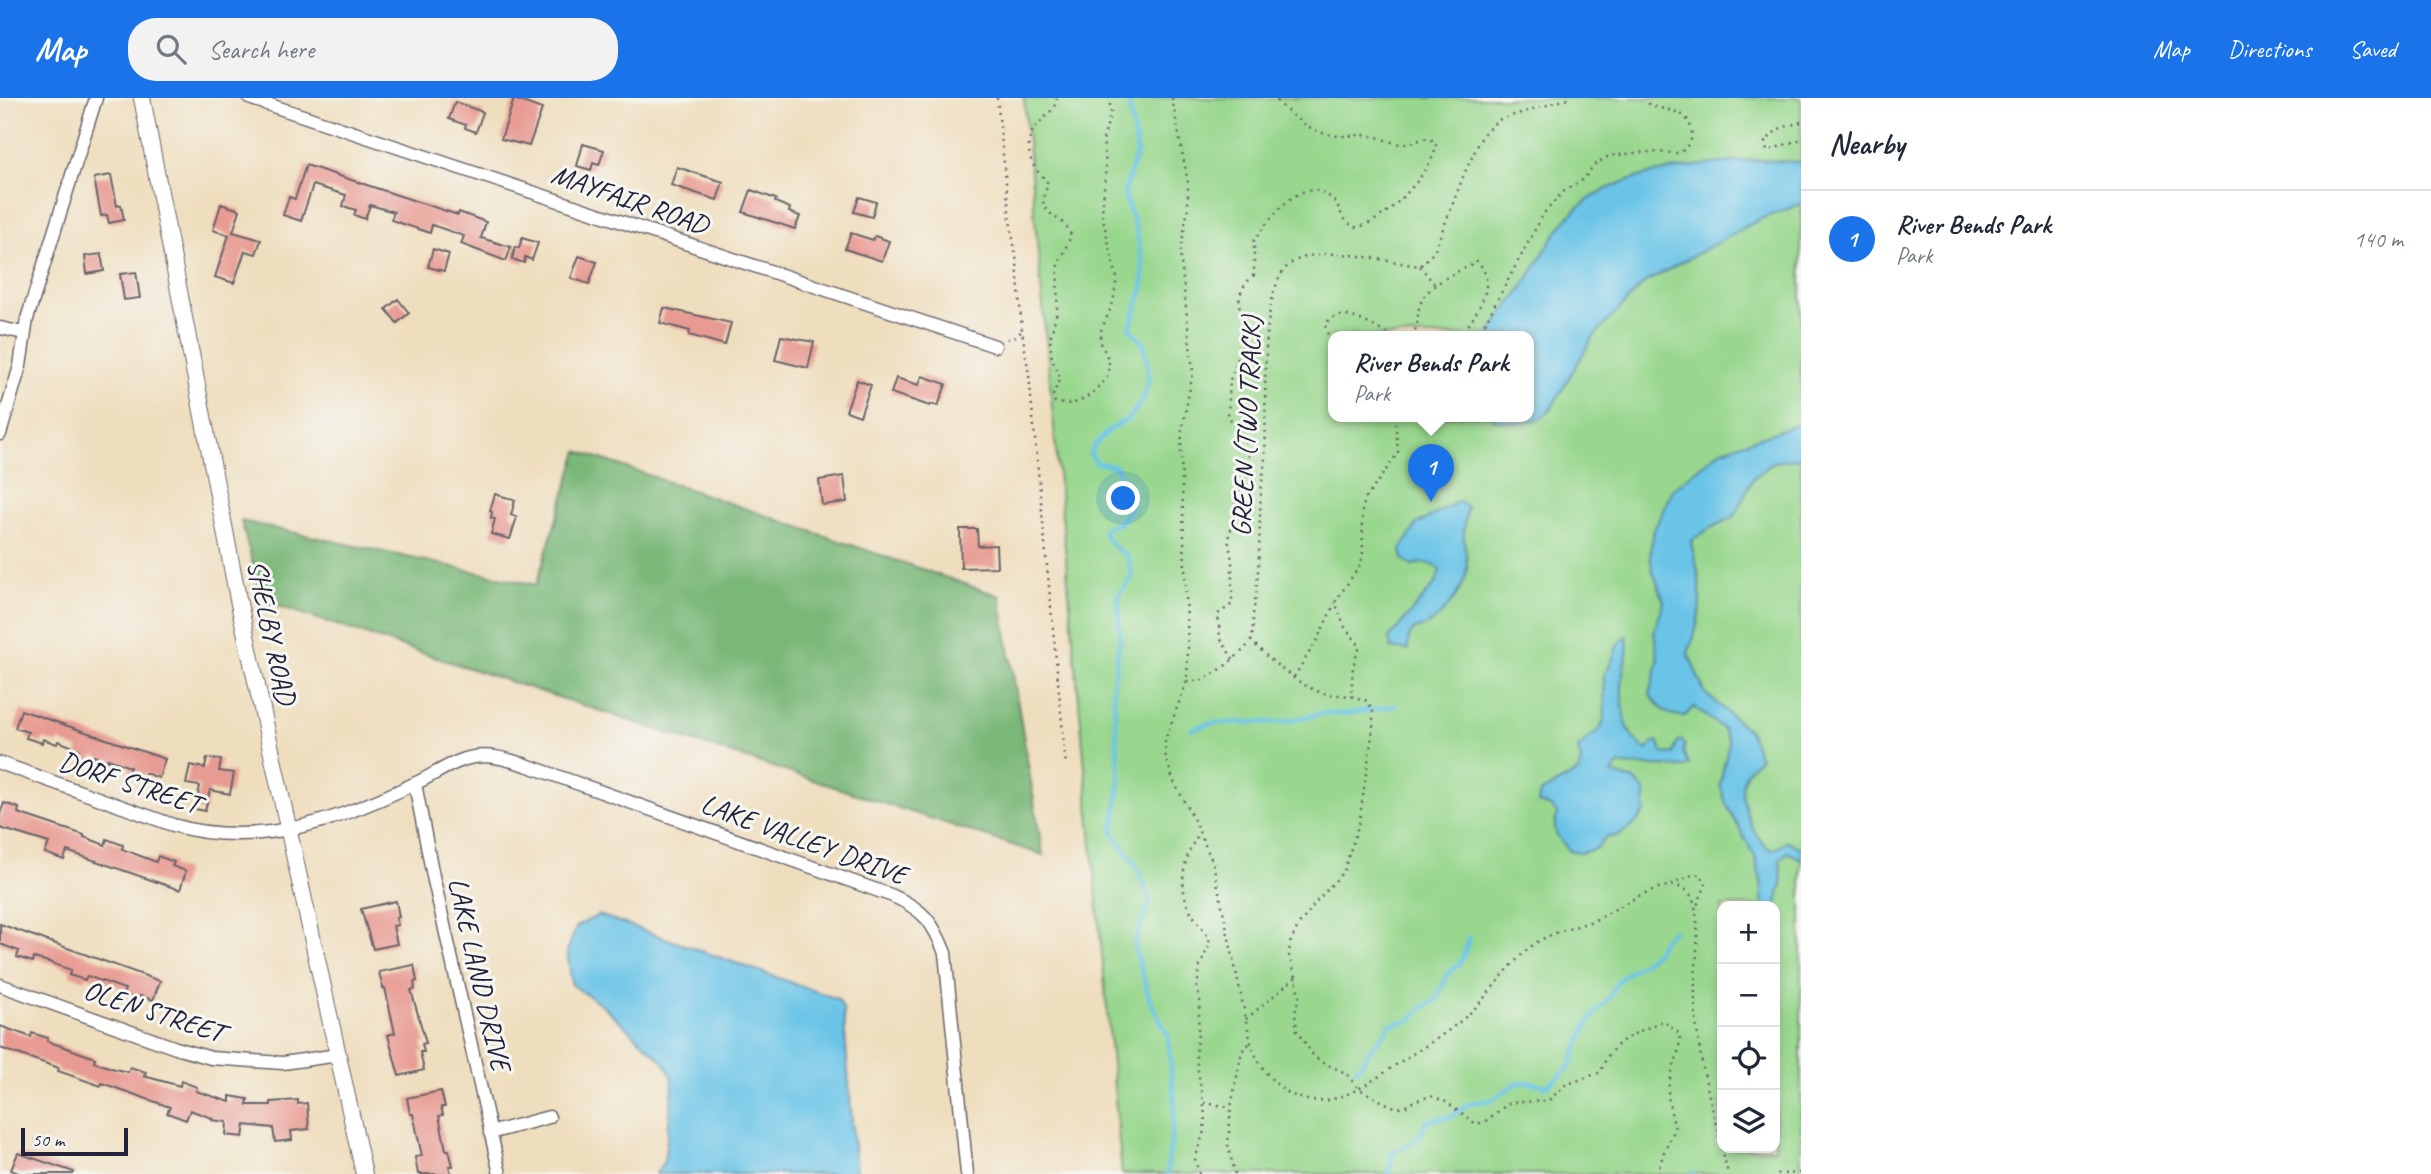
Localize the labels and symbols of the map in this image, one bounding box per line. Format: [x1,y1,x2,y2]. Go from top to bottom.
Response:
street label: MAYFAIR ROAD [547,156,716,243]
street label: GREEN (TWO TRACK) [1223,313,1269,537]
pin: 1 [1408,444,1454,502]
your location [1106,481,1140,515]
street label: SHELBY ROAD [240,557,305,710]
street label: DORF STREET [55,743,211,823]
street label: LAKE VALLEY DRIVE [697,786,915,894]
street label: LAKE LAND DRIVE [441,874,520,1077]
street label: OLEN STREET [79,972,235,1052]
scale bar [21,1125,128,1157]

